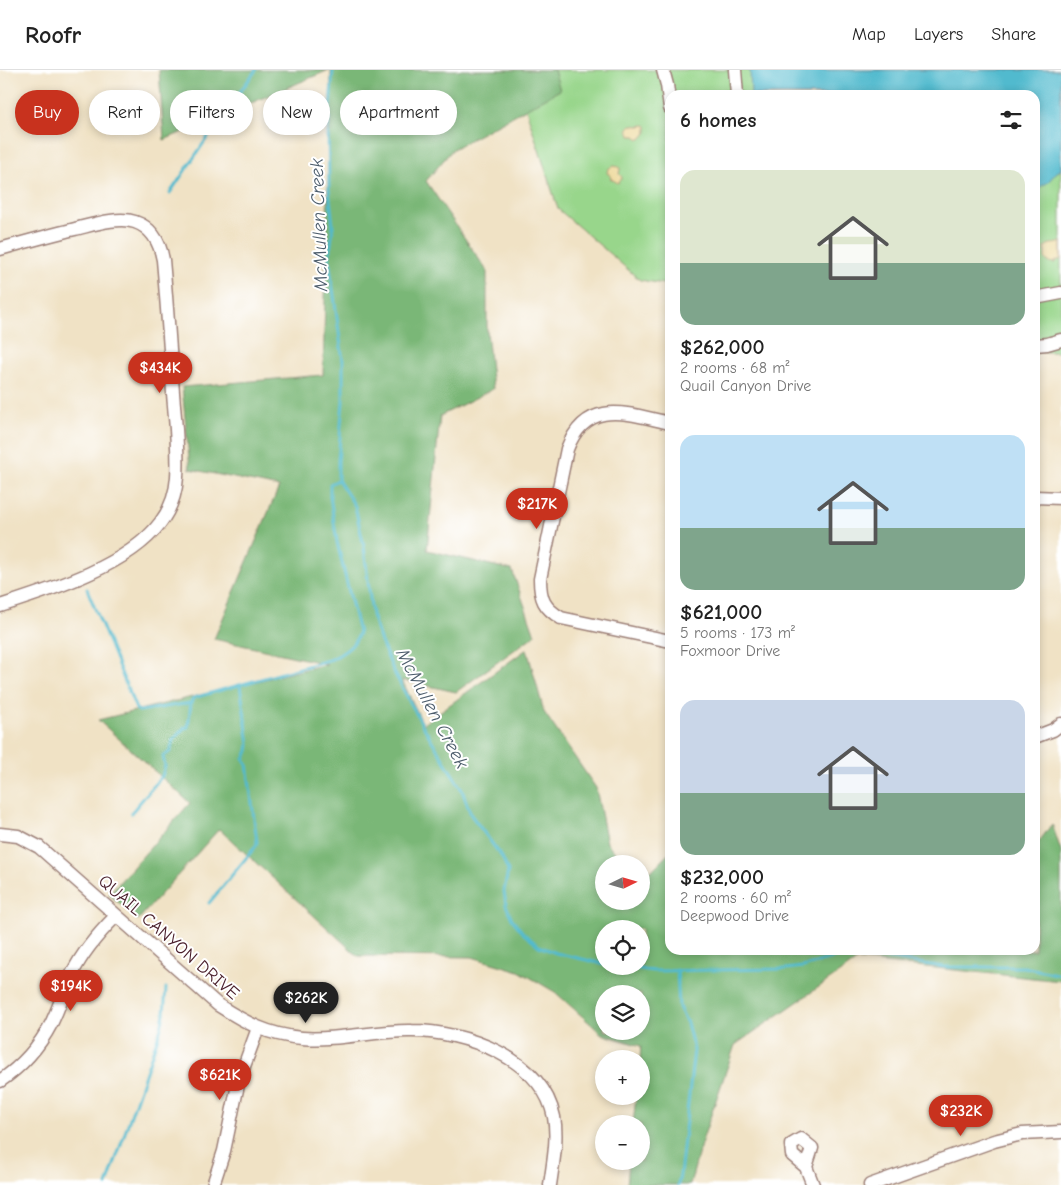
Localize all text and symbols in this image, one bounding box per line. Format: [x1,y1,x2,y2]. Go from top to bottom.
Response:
text: Roofr [25,21,81,49]
text: Map [852,24,886,45]
text: Layers [914,24,963,45]
text: Share [991,24,1036,45]
chip: Buy [15,90,79,135]
chip: Rent [89,90,160,135]
chip: Filters [170,90,253,135]
chip: New [263,90,330,135]
chip: Apartment [340,90,457,135]
icon: filters [997,106,1025,134]
text: 6 homes [680,108,756,132]
water label: McMullen Creek [306,157,332,293]
icon: home [808,203,898,293]
text: $262,000 [680,335,765,359]
pin: $434K [125,352,195,394]
text: $434K [139,359,181,377]
text: 2 rooms · 68 m² [680,359,790,377]
text: Quail Canyon Drive [680,377,811,395]
icon: home [808,468,898,558]
pin: $217K [502,488,572,530]
text: $217K [517,495,557,513]
text: $621,000 [680,600,762,624]
text: 5 rooms · 173 m² [680,624,795,642]
text: Foxmoor Drive [680,642,780,660]
water label: McMullen Creek [391,644,473,773]
icon: home [808,733,898,823]
north arrow [595,855,650,910]
map controls [595,855,650,1170]
text: $232,000 [680,865,764,889]
street label: QUAIL CANYON DRIVE [94,870,243,1004]
text: 2 rooms · 60 m² [680,889,791,907]
text: Deepwood Drive [680,907,789,925]
button: locate [595,920,650,975]
pin: $194K [36,970,106,1012]
text: $194K [51,977,91,995]
pin: $262K [271,982,341,1024]
button: layers [595,985,650,1040]
text: $262K [285,989,327,1007]
button: + [595,1050,650,1105]
pin: $621K [185,1058,255,1101]
text: $621K [199,1066,241,1084]
pin: $232K [926,1094,996,1137]
text: $232K [940,1102,982,1120]
button: − [595,1115,650,1170]

